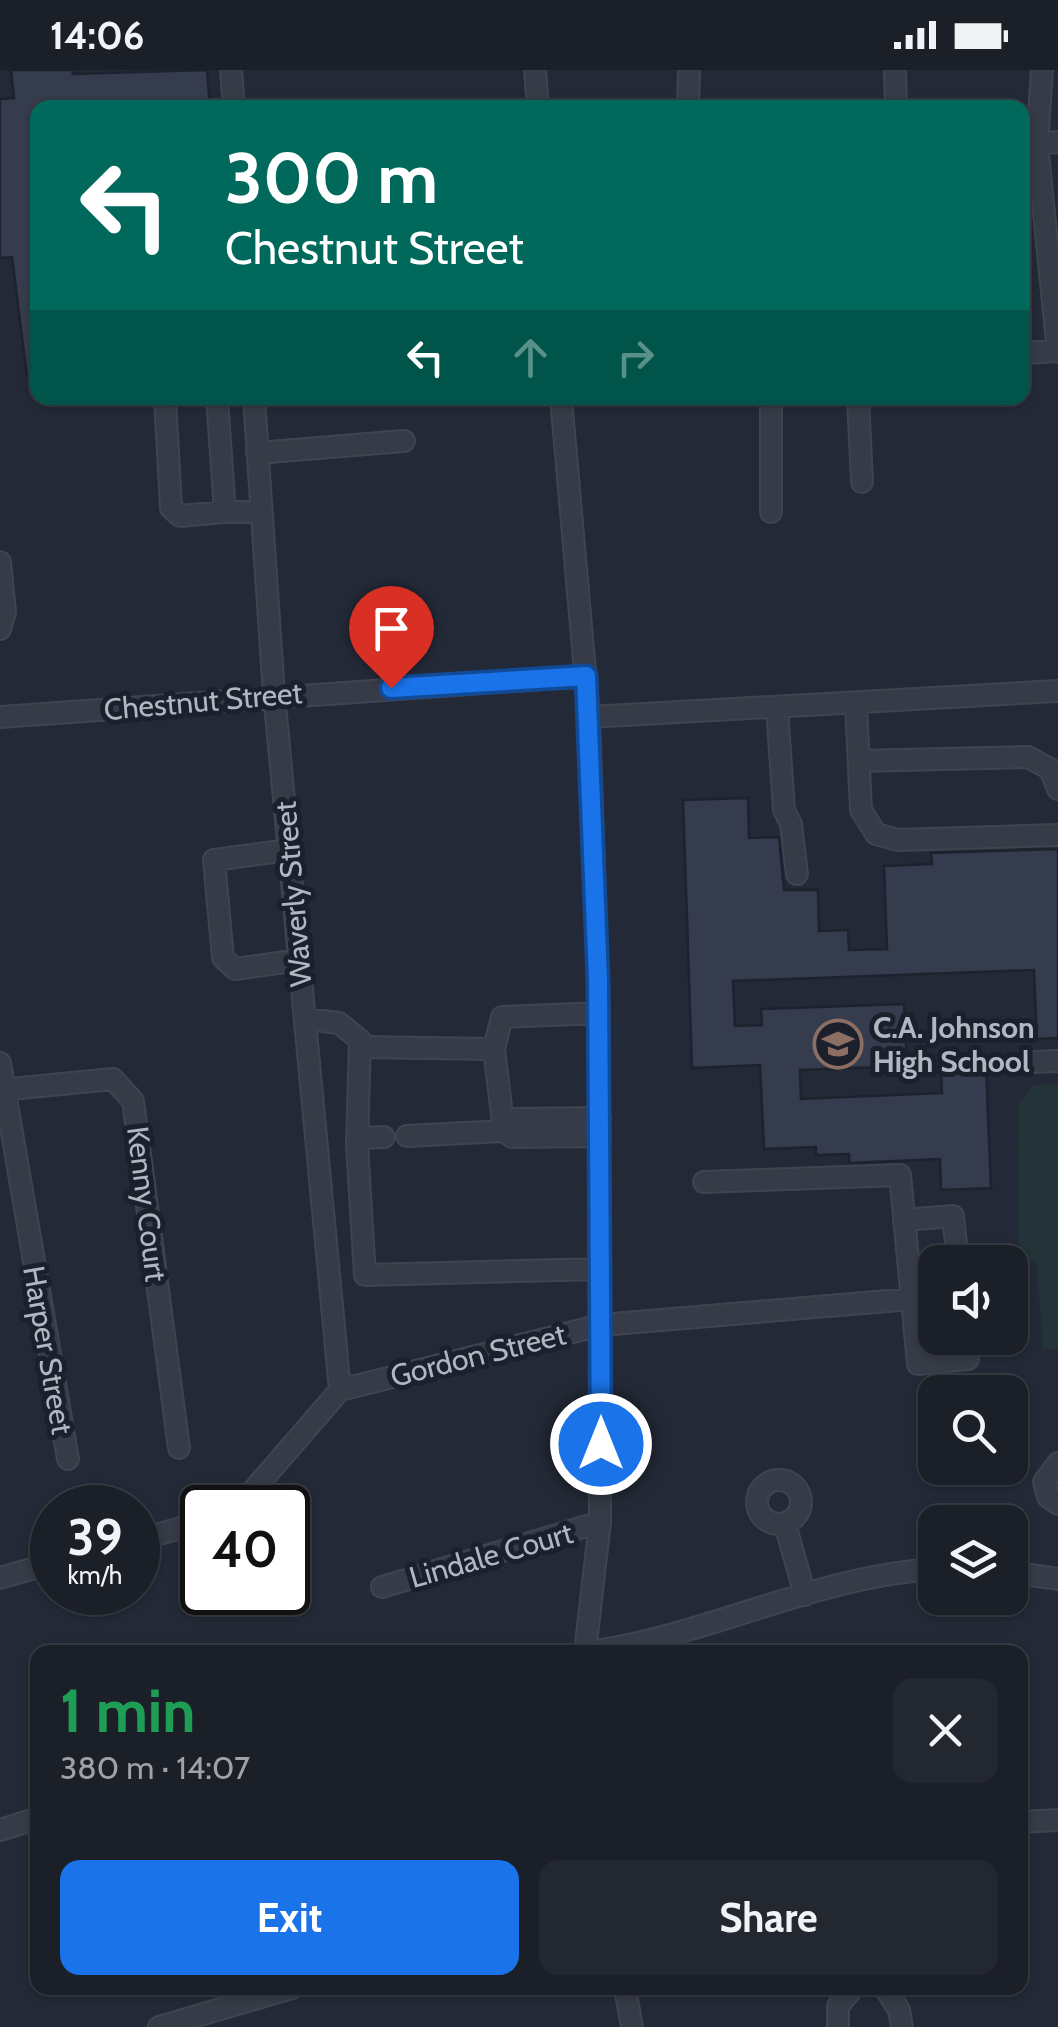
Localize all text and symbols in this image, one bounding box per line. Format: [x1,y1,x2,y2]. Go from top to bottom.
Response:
text: 14:06 [50,12,144,59]
text: 300 m [225,135,438,221]
icon: left [60,140,190,270]
text: Chestnut Street [225,221,524,275]
icon: left [398,330,453,385]
icon: ahead [503,330,558,385]
icon: right [608,330,663,385]
pin [349,586,434,689]
icon: arrive [364,601,419,656]
street label: Chestnut Street [102,674,304,728]
street label: Waverly Street [266,800,320,988]
place label: C.A. Johnson High School [873,1009,1035,1080]
school or university icon: C.A. Johnson High School [812,1018,864,1070]
street label: Kenny Court [119,1124,175,1284]
map controls [918,1245,1028,1615]
button: sound [918,1245,1028,1355]
street label: Harper Street [15,1263,81,1437]
street label: Gordon Street [387,1315,569,1395]
button: search [918,1375,1028,1485]
position arrow [549,1392,653,1496]
speed limit sign: 40 [180,1485,310,1615]
button: layers [918,1505,1028,1615]
text: 39 [67,1507,123,1568]
street label: Lindale Court [405,1514,577,1596]
text: km/h [68,1560,122,1590]
text: 1 min [60,1674,195,1747]
button: close [893,1678,998,1783]
text: 380 m · 14:07 [60,1748,250,1787]
button: Exit [60,1860,519,1975]
button: Share [539,1860,998,1975]

